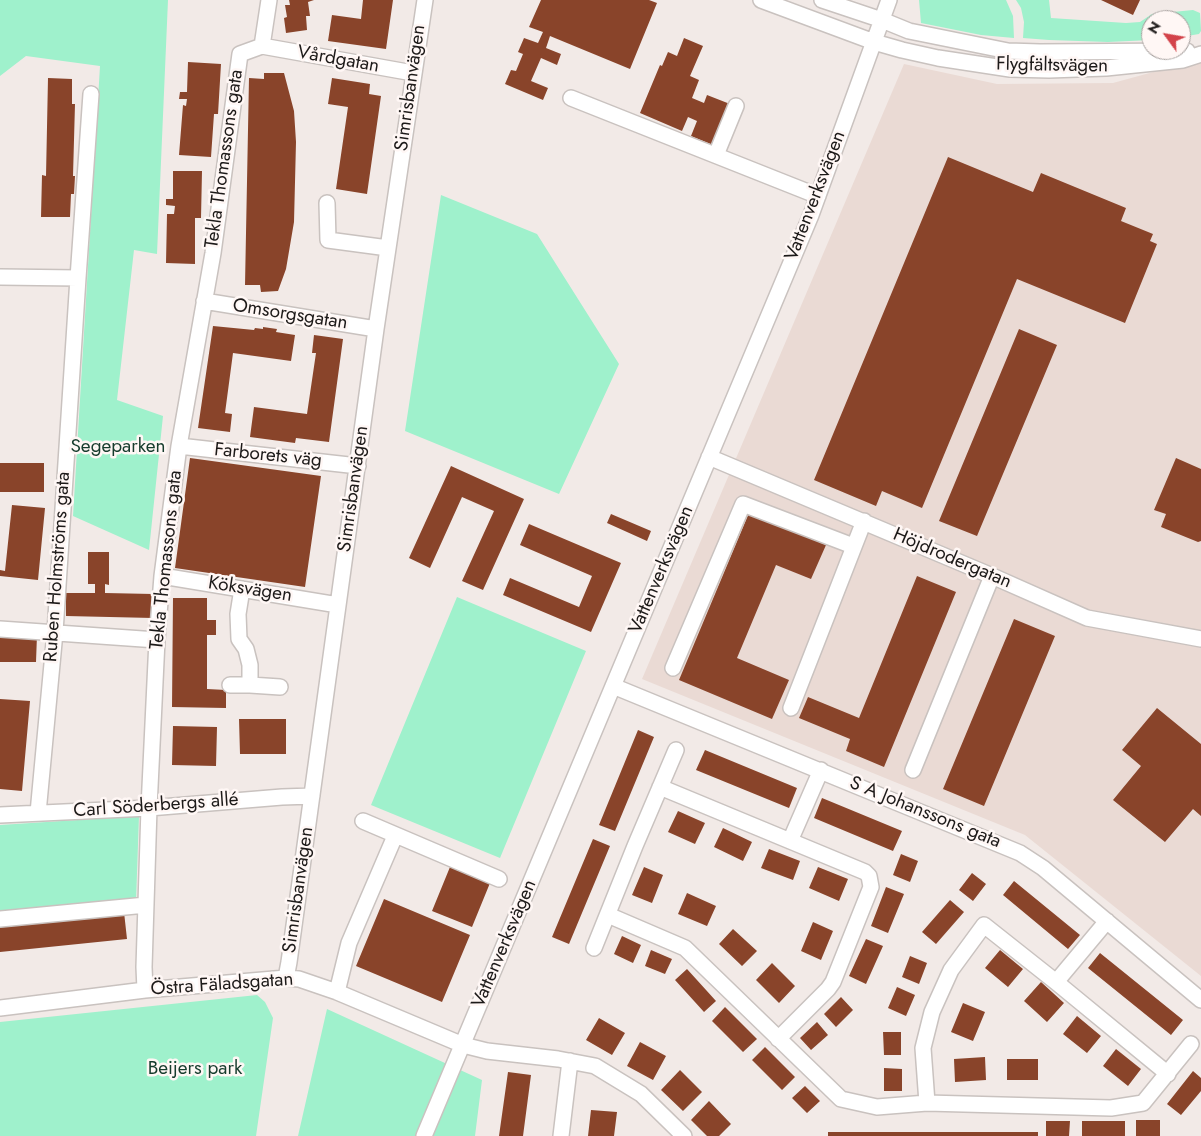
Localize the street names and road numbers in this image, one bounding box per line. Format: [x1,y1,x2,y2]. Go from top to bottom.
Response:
street label: Simrisbanvägen [391,23,431,153]
street label: Vårdgatan [295,42,381,78]
street label: Flygfältsvägen [996,54,1108,78]
street label: Tekla Thomassons gata [201,68,249,250]
street label: Vattenverksvägen [781,128,851,264]
street label: Omsorgsgatan [231,295,349,335]
street label: Simrisbanvägen [334,424,374,554]
street label: Farborets väg [213,439,323,473]
street label: Tekla Thomassons gata [146,469,188,651]
street label: Ruben Holmströms gata [40,471,76,663]
street label: Vattenverksvägen [625,502,699,638]
street label: Höjdrodergatan [889,524,1015,594]
street label: Köksvägen [206,572,294,608]
street label: S A Johanssons gata [846,772,1004,854]
street label: Carl Söderbergs allé [73,789,239,823]
street label: Simrisbanvägen [279,825,319,955]
street label: Vattenverksvägen [468,876,542,1012]
street label: Östra Fäladsgatan [150,969,294,1001]

